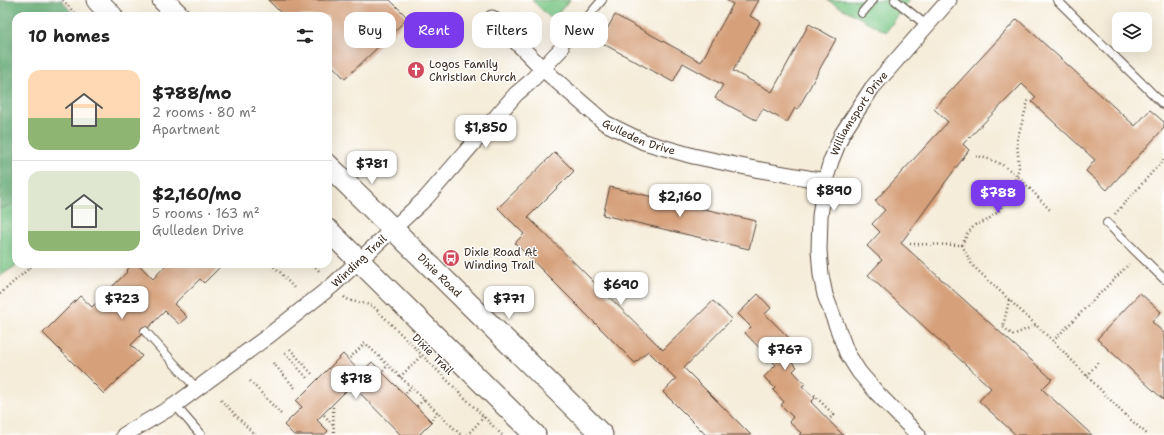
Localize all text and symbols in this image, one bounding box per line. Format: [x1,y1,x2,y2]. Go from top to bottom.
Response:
chip: Buy [344,12,396,48]
chip: Rent [404,12,464,48]
chip: Filters [472,12,542,48]
chip: New [550,12,608,48]
map controls [1112,12,1152,52]
button: layers [1112,12,1152,52]
text: 10 homes [28,25,110,47]
icon: filters [294,25,316,47]
place label: Logos Family Christian Church [429,57,517,85]
church icon: Logos Family Christian Church [406,60,426,80]
street label: Williamsport Drive [827,68,891,158]
text: $788/mo [152,82,232,104]
icon: home [60,86,108,134]
text: 2 rooms · 80 m² [152,104,256,121]
pin: $1,850 [453,115,519,149]
street label: Gulleden Drive [599,116,677,159]
text: $1,850 [464,119,508,136]
text: Apartment [152,121,220,138]
pin: $781 [348,151,396,185]
text: $781 [356,155,388,172]
pin: $890 [810,178,858,212]
pin: $788 [974,180,1022,214]
text: $890 [816,182,852,199]
text: $2,160/mo [152,183,241,205]
pin: $2,160 [647,184,713,218]
text: $788 [980,184,1016,201]
icon: home [60,187,108,235]
text: $2,160 [658,188,702,205]
text: 5 rooms · 163 m² [152,205,260,222]
text: Gulleden Drive [152,222,244,239]
street label: Winding Trail [328,231,391,291]
place label: Dixie Road At Winding Trail [464,245,537,273]
bus stop icon: Dixie Road At Winding Trail [441,248,461,268]
street label: Dixie Road [414,250,465,301]
pin: $690 [597,272,645,306]
text: $690 [603,276,639,293]
pin: $723 [98,286,146,320]
pin: $771 [485,286,533,320]
text: $723 [104,290,140,307]
text: $771 [493,290,525,307]
street label: Dixie Trail [409,330,457,379]
pin: $767 [761,337,809,371]
text: $767 [767,341,803,358]
pin: $718 [332,366,380,400]
text: $718 [340,370,372,387]

